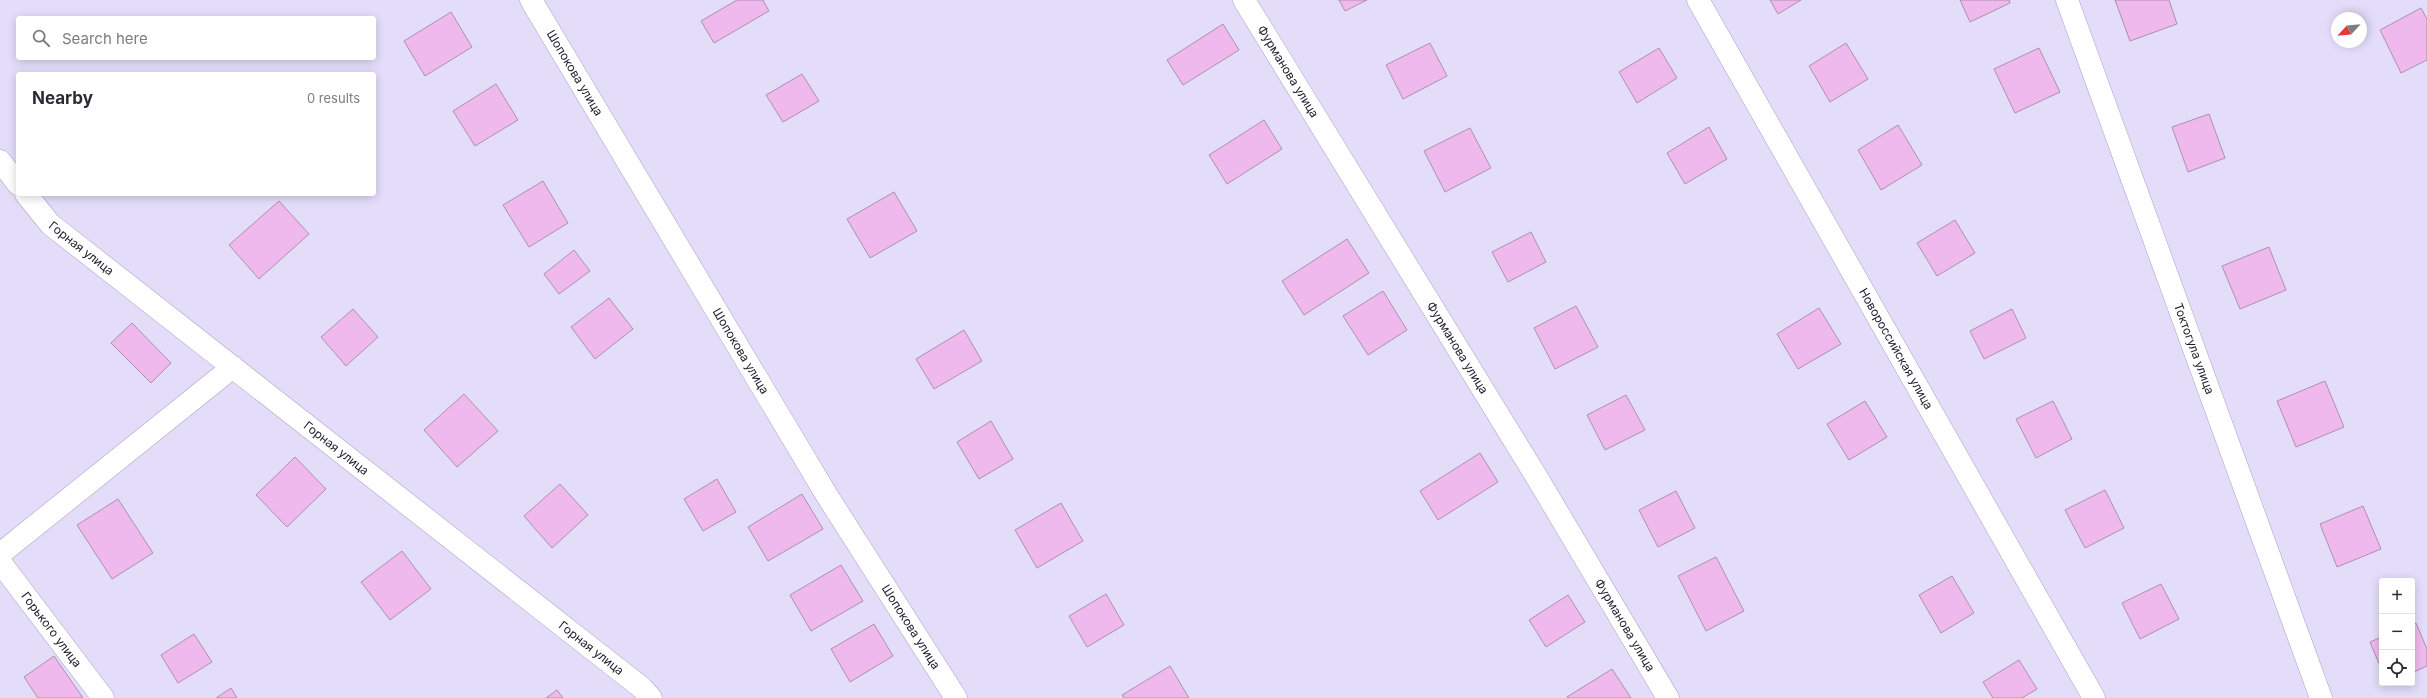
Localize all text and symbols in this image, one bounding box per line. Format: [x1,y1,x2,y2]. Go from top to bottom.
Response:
north arrow [2331,12,2367,48]
search box [16,16,376,60]
street label: Фурманова улица [1254,22,1322,120]
icon: search [30,27,52,49]
street label: Шопокова улица [544,27,606,118]
text: Search here [62,29,148,48]
text: Nearby [32,88,93,108]
text: 0 results [307,90,360,106]
street label: Горная улица [46,218,117,278]
street label: Новороссийская улица [1856,285,1937,412]
street label: Фурманова улица [1424,299,1492,396]
street label: Токтогула улица [2171,301,2218,396]
street label: Шопокова улица [710,305,773,397]
street label: Горная улица [301,418,372,478]
street label: Фурманова улица [1592,576,1659,674]
map controls [2379,578,2415,686]
button: + [2379,578,2415,614]
street label: Шопокова улица [879,582,944,672]
street label: Горького улица [18,589,85,670]
button: − [2379,614,2415,650]
street label: Горная улица [556,618,627,678]
button: locate [2379,650,2415,686]

